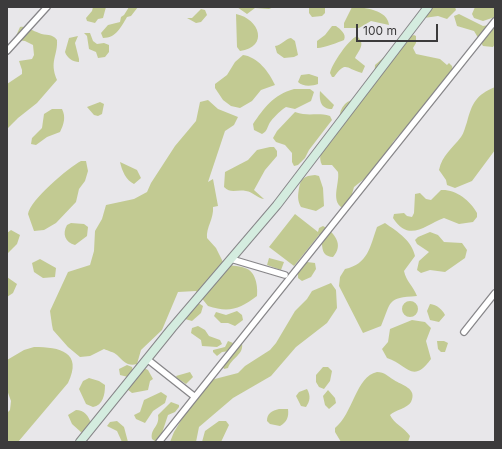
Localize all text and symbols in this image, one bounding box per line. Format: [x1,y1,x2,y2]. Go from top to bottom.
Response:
scale bar [358,16,440,42]
text: 100 m [363,23,397,38]

